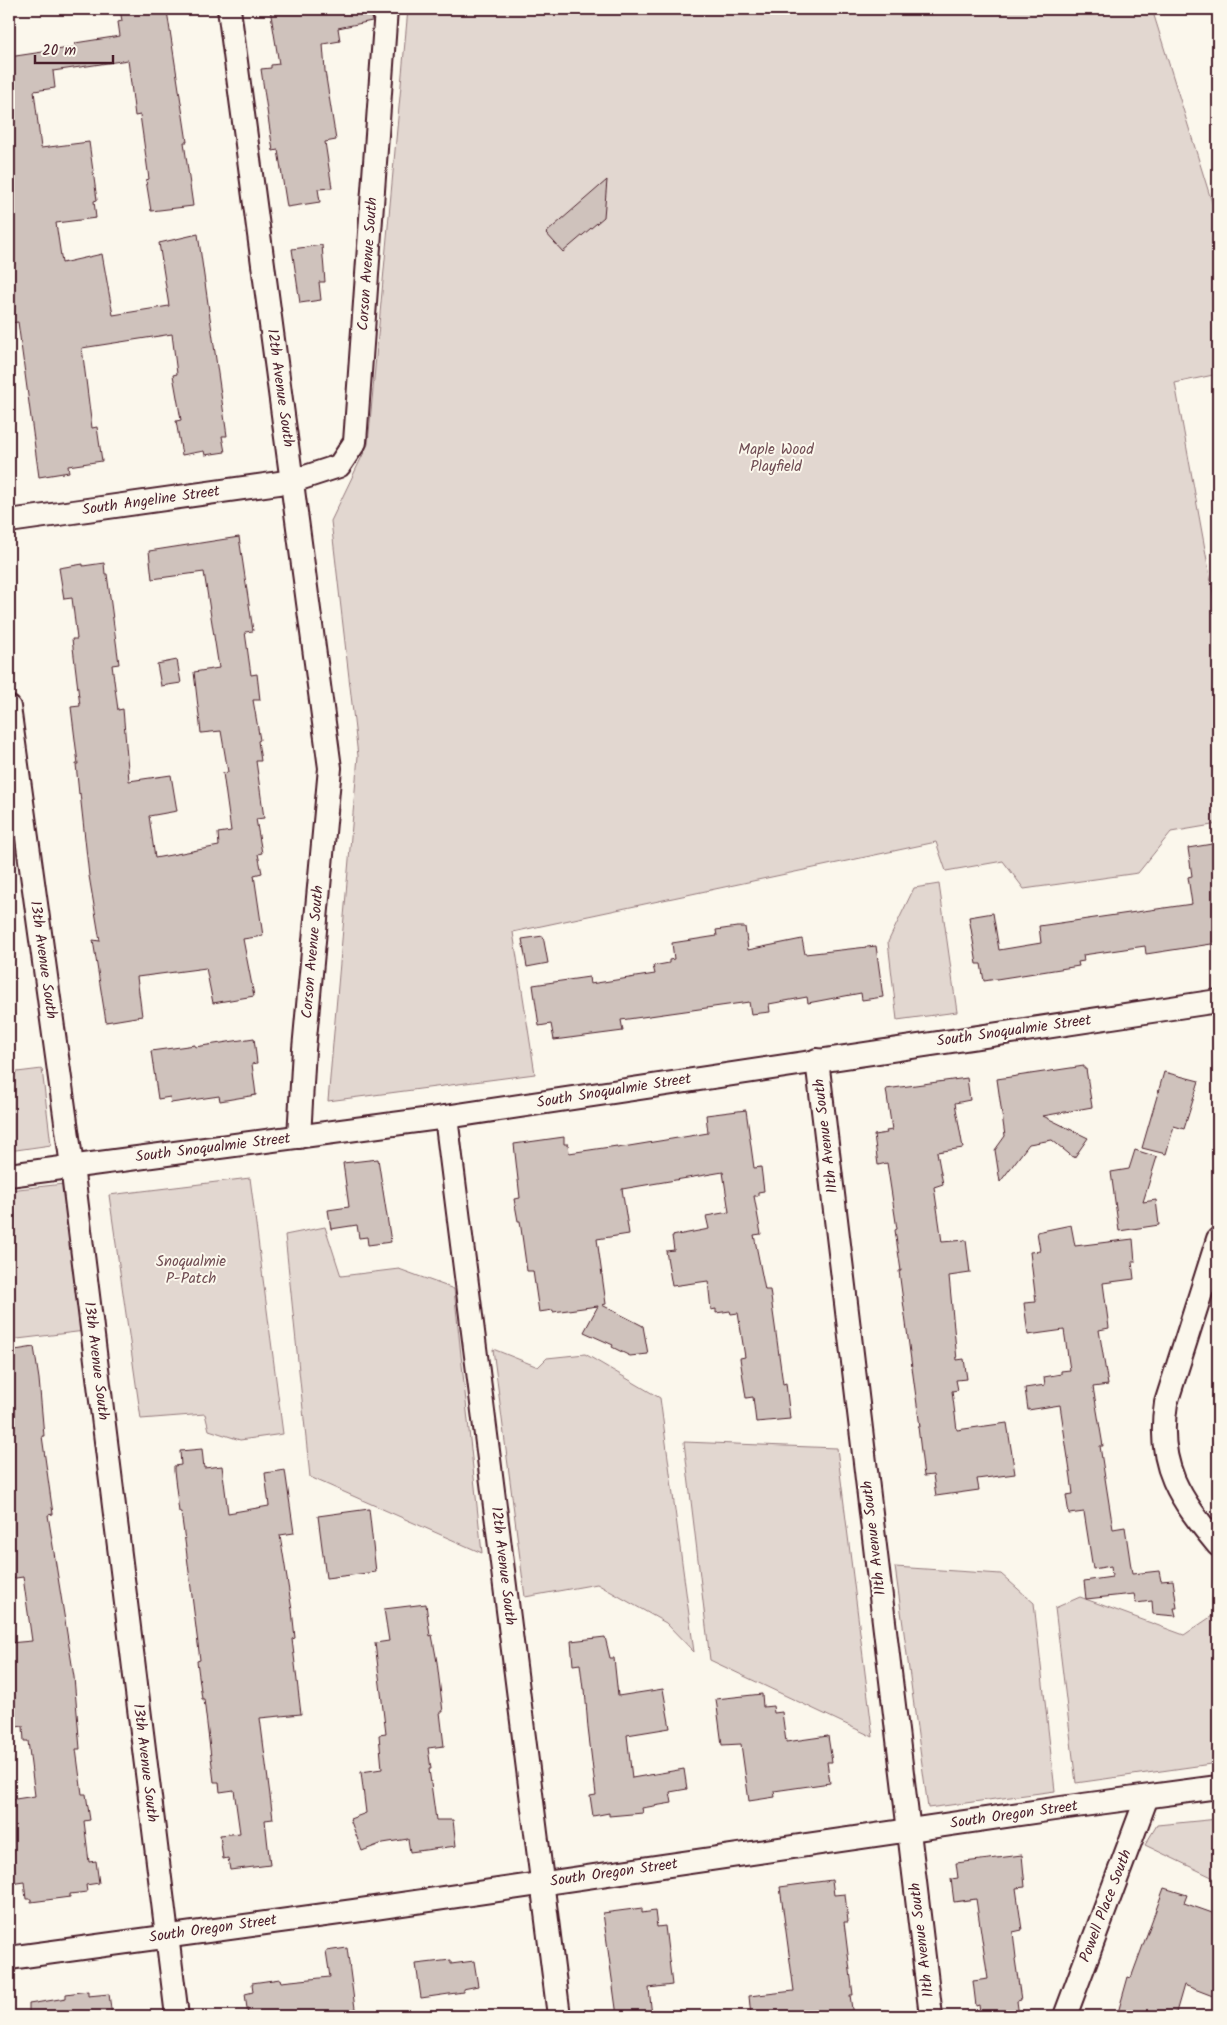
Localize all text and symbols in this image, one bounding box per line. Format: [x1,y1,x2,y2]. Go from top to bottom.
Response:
scale bar [35,32,112,64]
text: 20 m [42,39,76,63]
street label: Corson Avenue South [351,196,385,332]
street label: 12th Avenue South [260,327,300,449]
park label: Maple Wood Playfield [738,438,814,479]
street label: South Angeline Street [81,479,222,523]
street label: Corson Avenue South [295,884,331,1020]
street label: 13th Avenue South [23,899,63,1021]
street label: South Snoqualmie Street [935,1008,1093,1054]
street label: South Snoqualmie Street [535,1067,693,1115]
street label: 11th Avenue South [807,1077,845,1195]
street label: South Snoqualmie Street [134,1127,292,1169]
park label: Snoqualmie P-Patch [156,1250,226,1291]
street label: 13th Avenue South [77,1300,115,1422]
street label: 11th Avenue South [855,1479,893,1597]
street label: 12th Avenue South [484,1505,522,1627]
street label: 13th Avenue South [126,1702,164,1824]
street label: South Oregon Street [949,1794,1080,1836]
street label: Powell Place South [1073,1846,1139,1966]
street label: South Oregon Street [549,1852,680,1894]
street label: 11th Avenue South [903,1881,941,1999]
street label: South Oregon Street [148,1908,279,1950]

